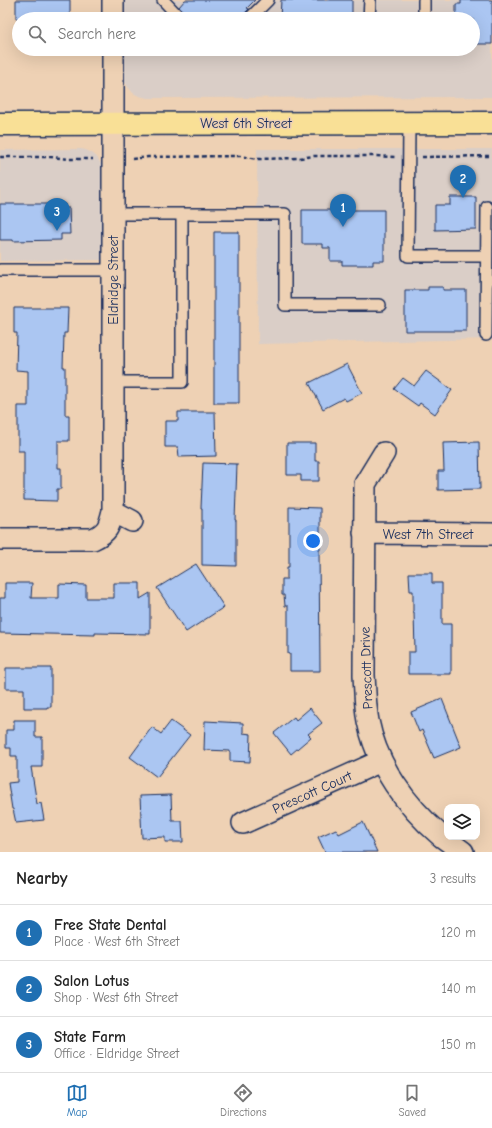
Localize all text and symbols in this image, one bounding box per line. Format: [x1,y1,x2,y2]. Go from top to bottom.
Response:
search box [12,12,480,56]
icon: search [26,23,48,45]
text: Search here [58,25,136,43]
street label: West 6th Street [200,115,293,132]
pin: 2 [450,165,476,198]
pin: 1 [330,194,356,227]
pin: 3 [44,198,70,231]
street label: Eldridge Street [105,234,122,325]
street label: West 7th Street [383,526,474,543]
your location [303,531,323,551]
street label: Prescott Drive [357,626,376,710]
street label: Prescott Court [270,767,356,818]
map controls [444,804,480,840]
button: layers [444,804,480,840]
text: Nearby [16,869,67,888]
text: 3 results [430,871,476,886]
text: Free State Dental [54,916,167,934]
text: 1 [26,925,32,940]
text: 120 m [441,925,476,940]
text: Place · West 6th Street [54,934,180,949]
text: Salon Lotus [54,972,129,990]
text: 2 [26,981,32,996]
text: 140 m [442,981,476,996]
text: Shop · West 6th Street [54,990,178,1005]
text: State Farm [54,1028,126,1046]
text: 3 [26,1037,32,1052]
text: 150 m [441,1037,476,1052]
text: Office · Eldridge Street [54,1046,179,1061]
tab: Map [66,1082,88,1119]
tab: Directions [220,1082,267,1119]
tab: Saved [399,1082,426,1119]

